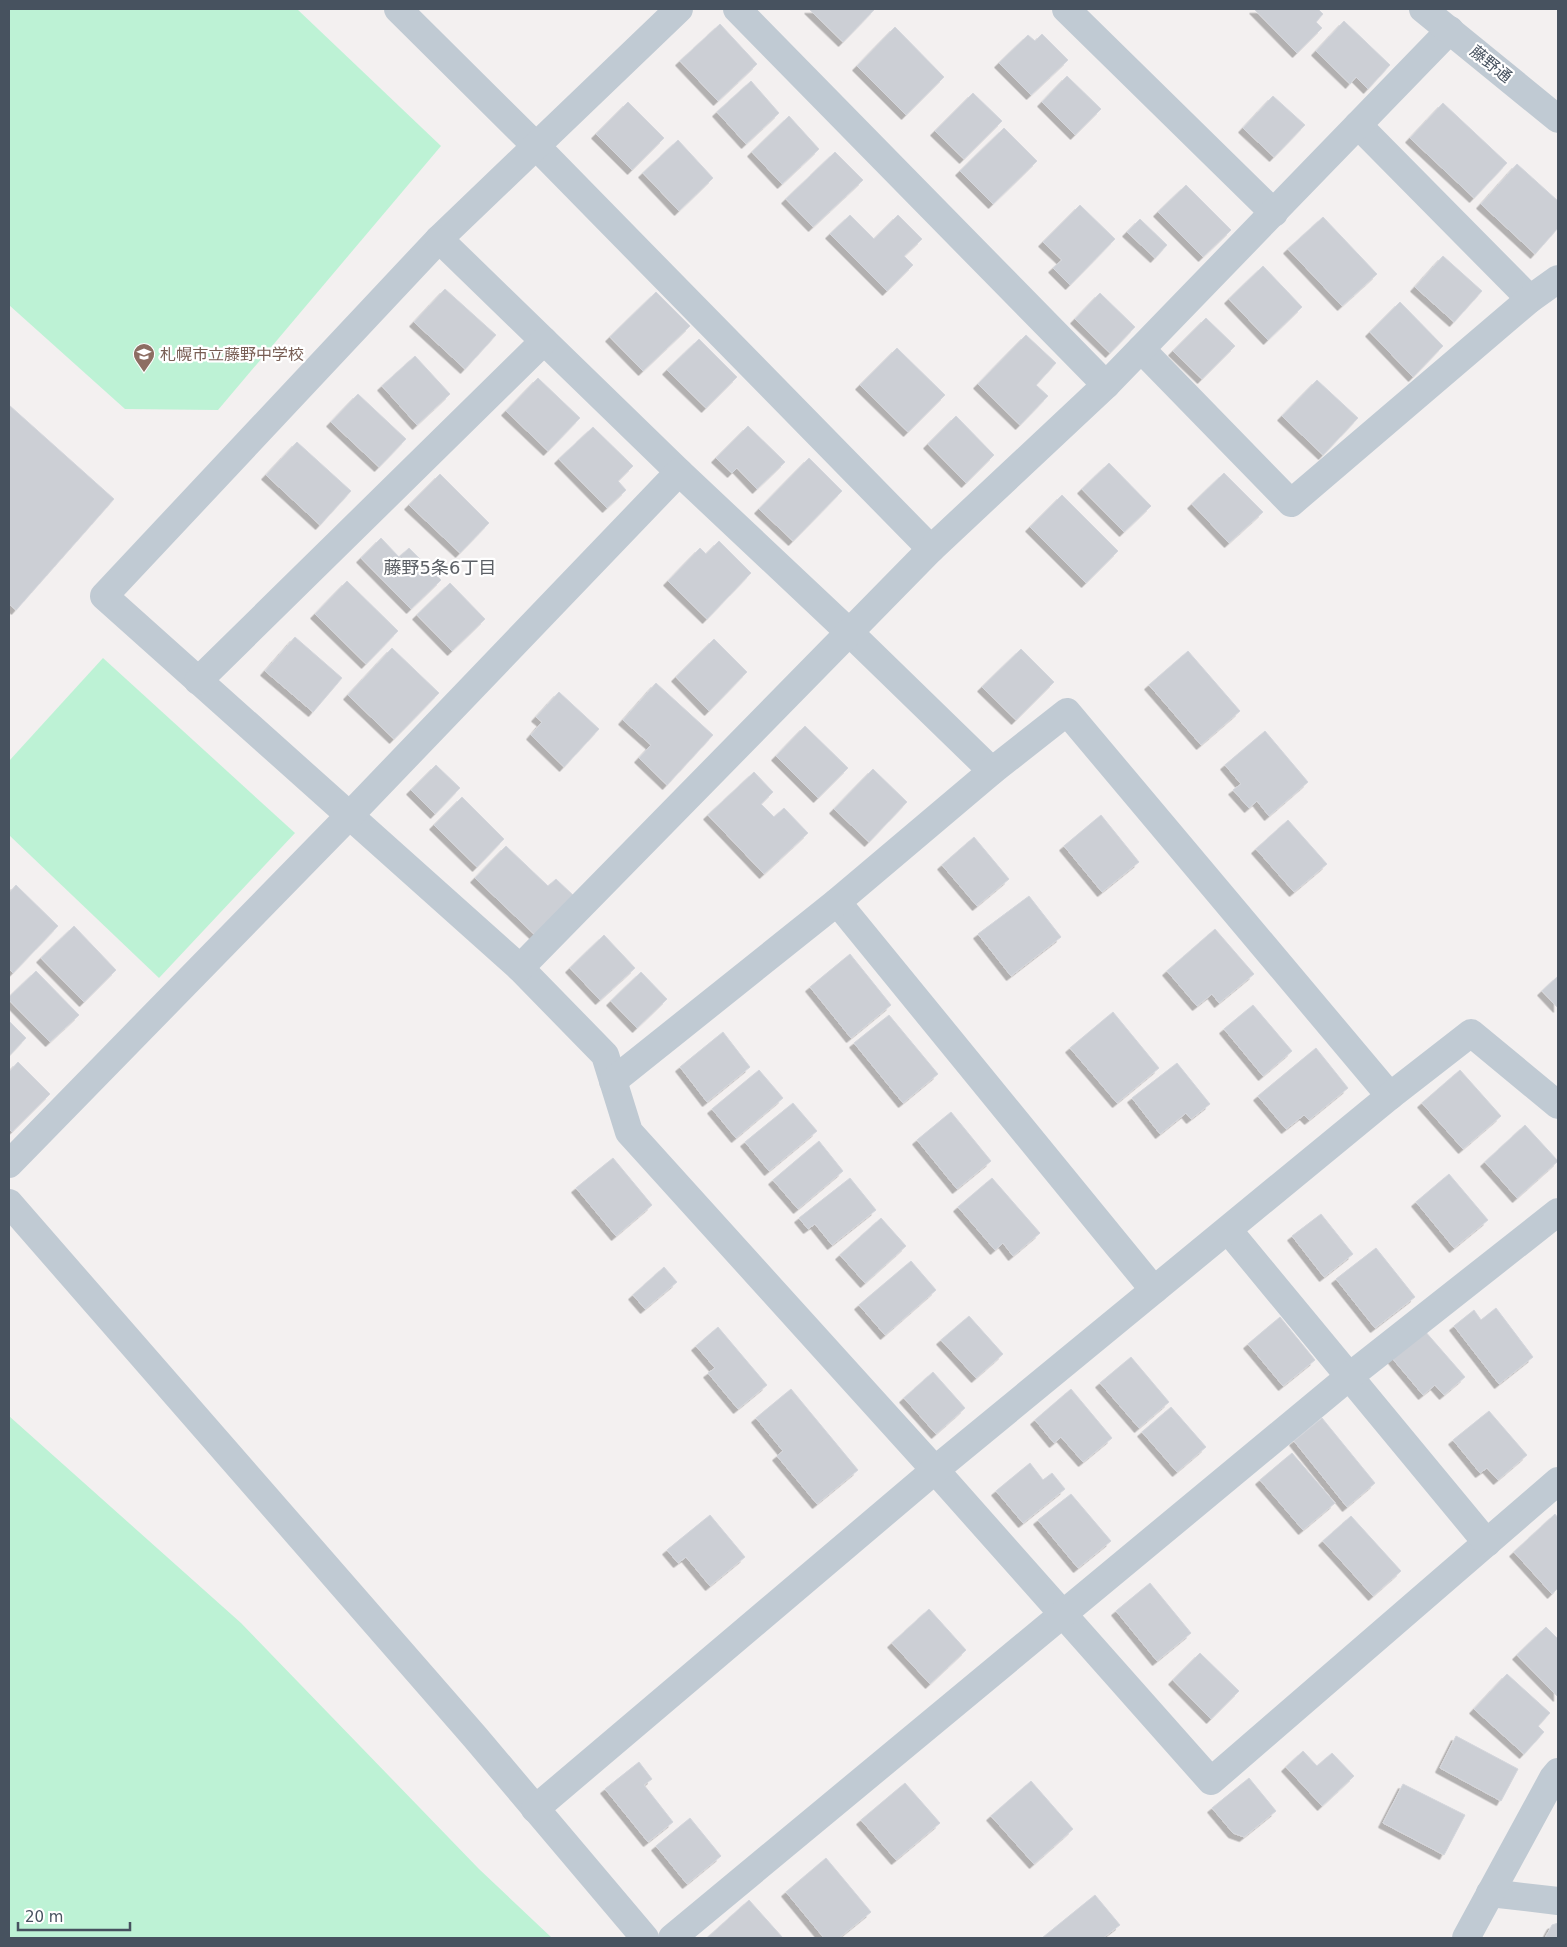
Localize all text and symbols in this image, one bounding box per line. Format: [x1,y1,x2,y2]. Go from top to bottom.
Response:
street label: 藤野通 [1466,42,1516,86]
school or university icon: 札幌市立藤野中学校 [132,342,156,373]
place label: 札幌市立藤野中学校 [160,345,304,364]
district label: 藤野5条6丁目 [384,557,496,578]
scale bar [18,1900,130,1932]
text: 20 m [25,1908,63,1926]

